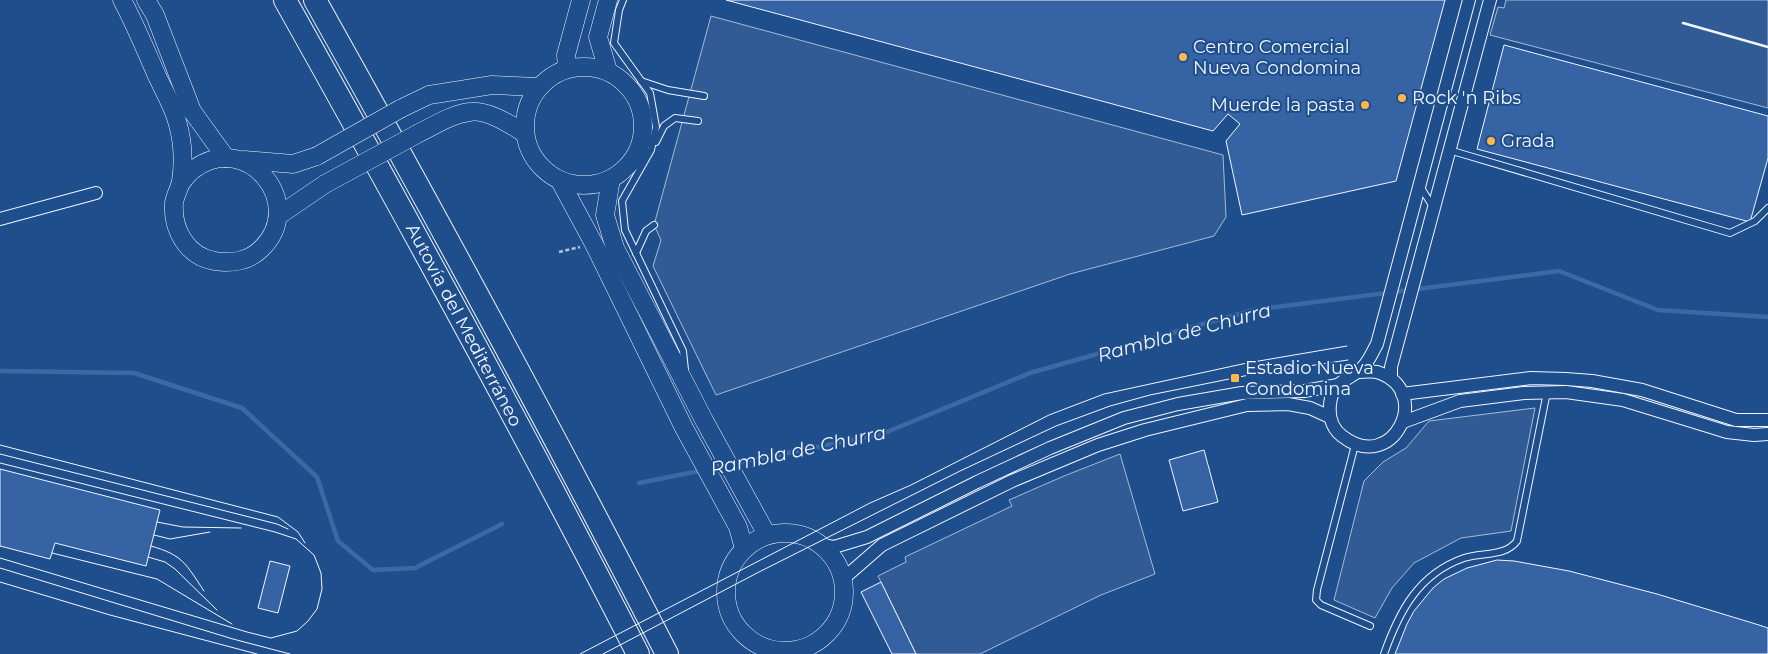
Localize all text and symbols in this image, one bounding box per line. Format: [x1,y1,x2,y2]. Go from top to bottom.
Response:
place label: Centro Comercial Nueva Condomina [1193,36,1361,79]
marker: Centro Comercial Nueva Condomina [1177,51,1189,63]
place label: Rock 'n Ribs [1412,87,1521,109]
marker: Rock 'n Ribs [1396,92,1408,104]
place label: Muerde la pasta [1211,94,1355,116]
marker: Muerde la pasta [1359,99,1371,111]
place label: Grada [1501,130,1555,152]
marker: Grada [1485,135,1497,147]
street label: Autovía del Mediterráneo [401,220,527,430]
water label: Rambla de Churra [1095,298,1274,367]
place label: Estadio Nueva Condomina [1245,357,1374,400]
marker: Estadio Nueva Condomina [1229,372,1241,384]
water label: Rambla de Churra [708,421,888,480]

